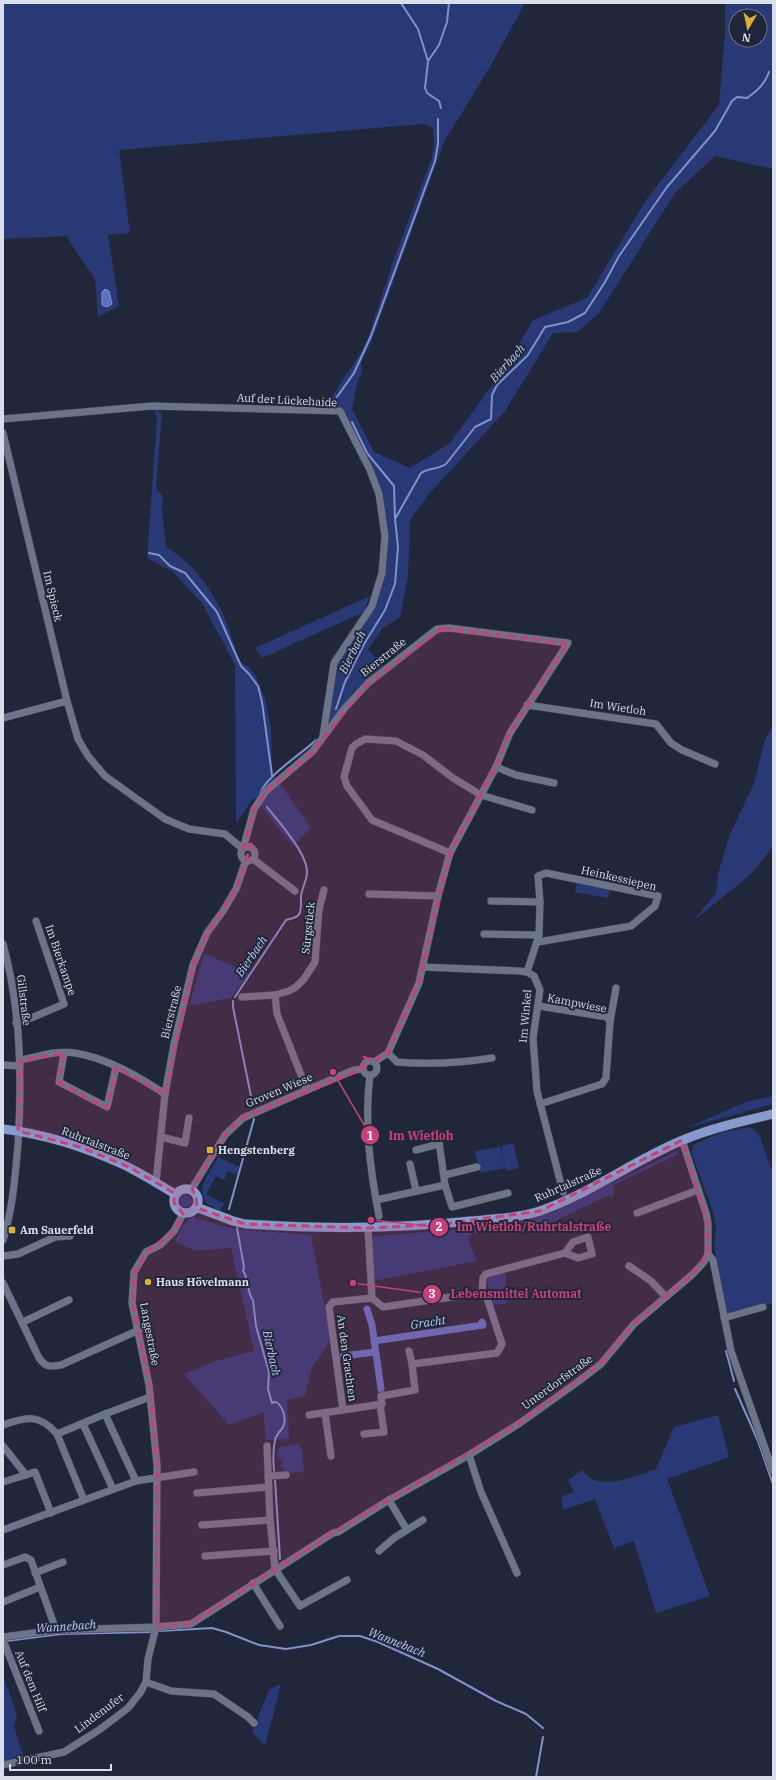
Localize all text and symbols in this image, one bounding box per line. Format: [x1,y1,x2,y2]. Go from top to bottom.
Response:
north arrow [728,8,768,48]
text: N [741,30,752,45]
water label: Bierbach [485,341,528,386]
street label: Auf der Lückehaide [236,390,338,410]
street label: Im Spieck [40,569,66,623]
water label: Bierbach [335,628,369,677]
street label: Bierstraße [357,634,409,680]
street label: Im Wietloh [589,696,647,718]
street label: Heinkessiepen [580,863,658,893]
street label: Sürgstück [298,901,318,955]
street label: Im Bierkampe [42,923,80,997]
water label: Bierbach [231,932,270,980]
street label: Gillstraße [14,974,34,1026]
street label: Bierstraße [158,984,184,1040]
street label: Im Winkel [516,989,534,1043]
street label: Kampwiese [546,990,608,1016]
street label: Groven Wiese [243,1070,315,1110]
callout: Im Wietloh [360,1123,462,1147]
street label: Ruhrtalstraße [60,1124,132,1163]
text: 1 [366,1128,374,1143]
text: Im Wietloh [388,1128,454,1143]
place label: Hengstenberg [218,1143,295,1157]
marker: Hengstenberg [205,1145,215,1155]
street label: Ruhrtalstraße [532,1163,604,1205]
callout: Im Wietloh/Ruhrtalstraße [429,1215,620,1239]
text: 2 [435,1219,443,1234]
text: Im Wietloh/Ruhrtalstraße [457,1219,611,1234]
place label: Am Sauerfeld [20,1223,94,1237]
marker: Am Sauerfeld [7,1225,17,1235]
place label: Haus Hövelmann [156,1275,249,1289]
marker: Haus Hövelmann [143,1277,153,1287]
callout: Lebensmittel Automat [422,1282,589,1306]
text: 3 [428,1286,436,1301]
text: Lebensmittel Automat [450,1286,582,1301]
street label: Langestraße [137,1301,163,1367]
water label: Gracht [409,1312,447,1332]
street label: An den Grachten [334,1314,360,1402]
water label: Bierbach [260,1328,284,1377]
street label: Unterdorfstraße [519,1351,595,1412]
water label: Wannebach [35,1616,97,1636]
water label: Wannebach [366,1624,428,1660]
street label: Auf dem Hilf [12,1648,50,1715]
street label: Lindenufer [72,1690,126,1736]
scale bar [10,1746,111,1772]
text: 100 m [16,1752,52,1767]

